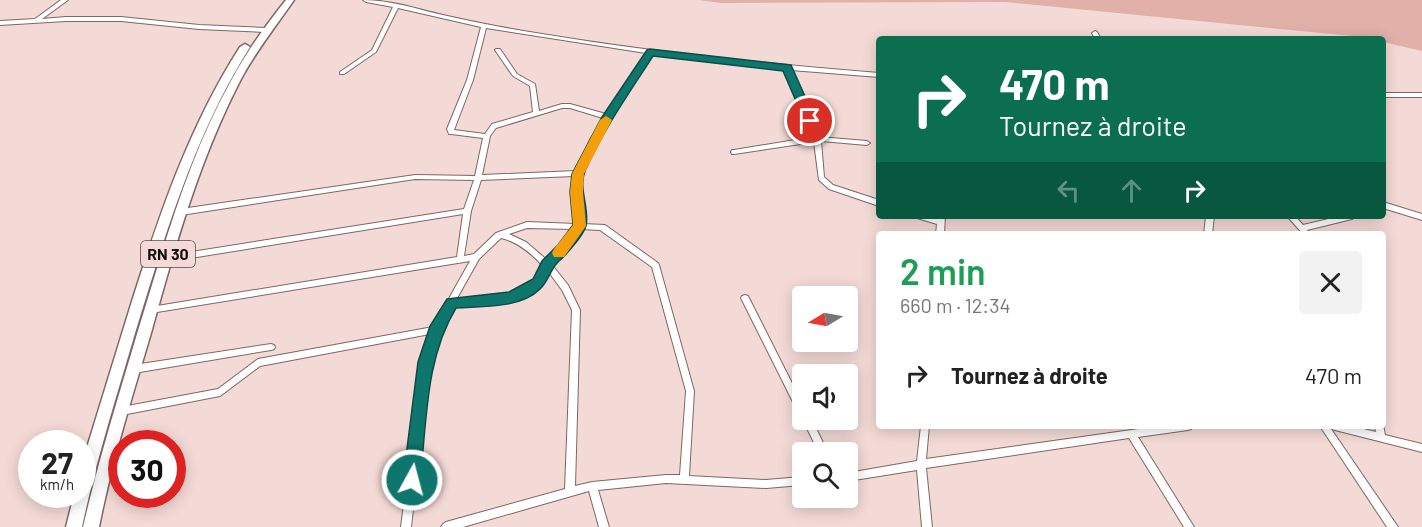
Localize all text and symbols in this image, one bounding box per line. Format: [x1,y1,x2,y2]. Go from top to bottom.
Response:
text: 470 m [999,58,1110,108]
icon: right [900,60,978,138]
pin [784,95,835,146]
icon: arrive [793,104,826,137]
text: Tournez à droite [999,109,1187,141]
icon: left [1052,174,1085,207]
icon: ahead [1115,174,1148,207]
icon: right [1178,174,1211,207]
road number: RN 30 [141,241,195,267]
text: 2 min [900,249,986,292]
button: close [1299,251,1362,314]
north arrow [792,286,858,352]
map controls [792,286,858,508]
text: 660 m · 12:34 [900,293,1010,317]
icon: right [900,359,933,392]
text: Tournez à droite [951,362,1108,388]
text: 470 m [1305,362,1362,388]
button: sound [792,364,858,430]
speed limit sign: 30 [108,430,186,508]
button: search [792,442,858,508]
text: 27 [41,444,73,480]
position arrow [380,448,444,512]
text: km/h [40,475,74,493]

